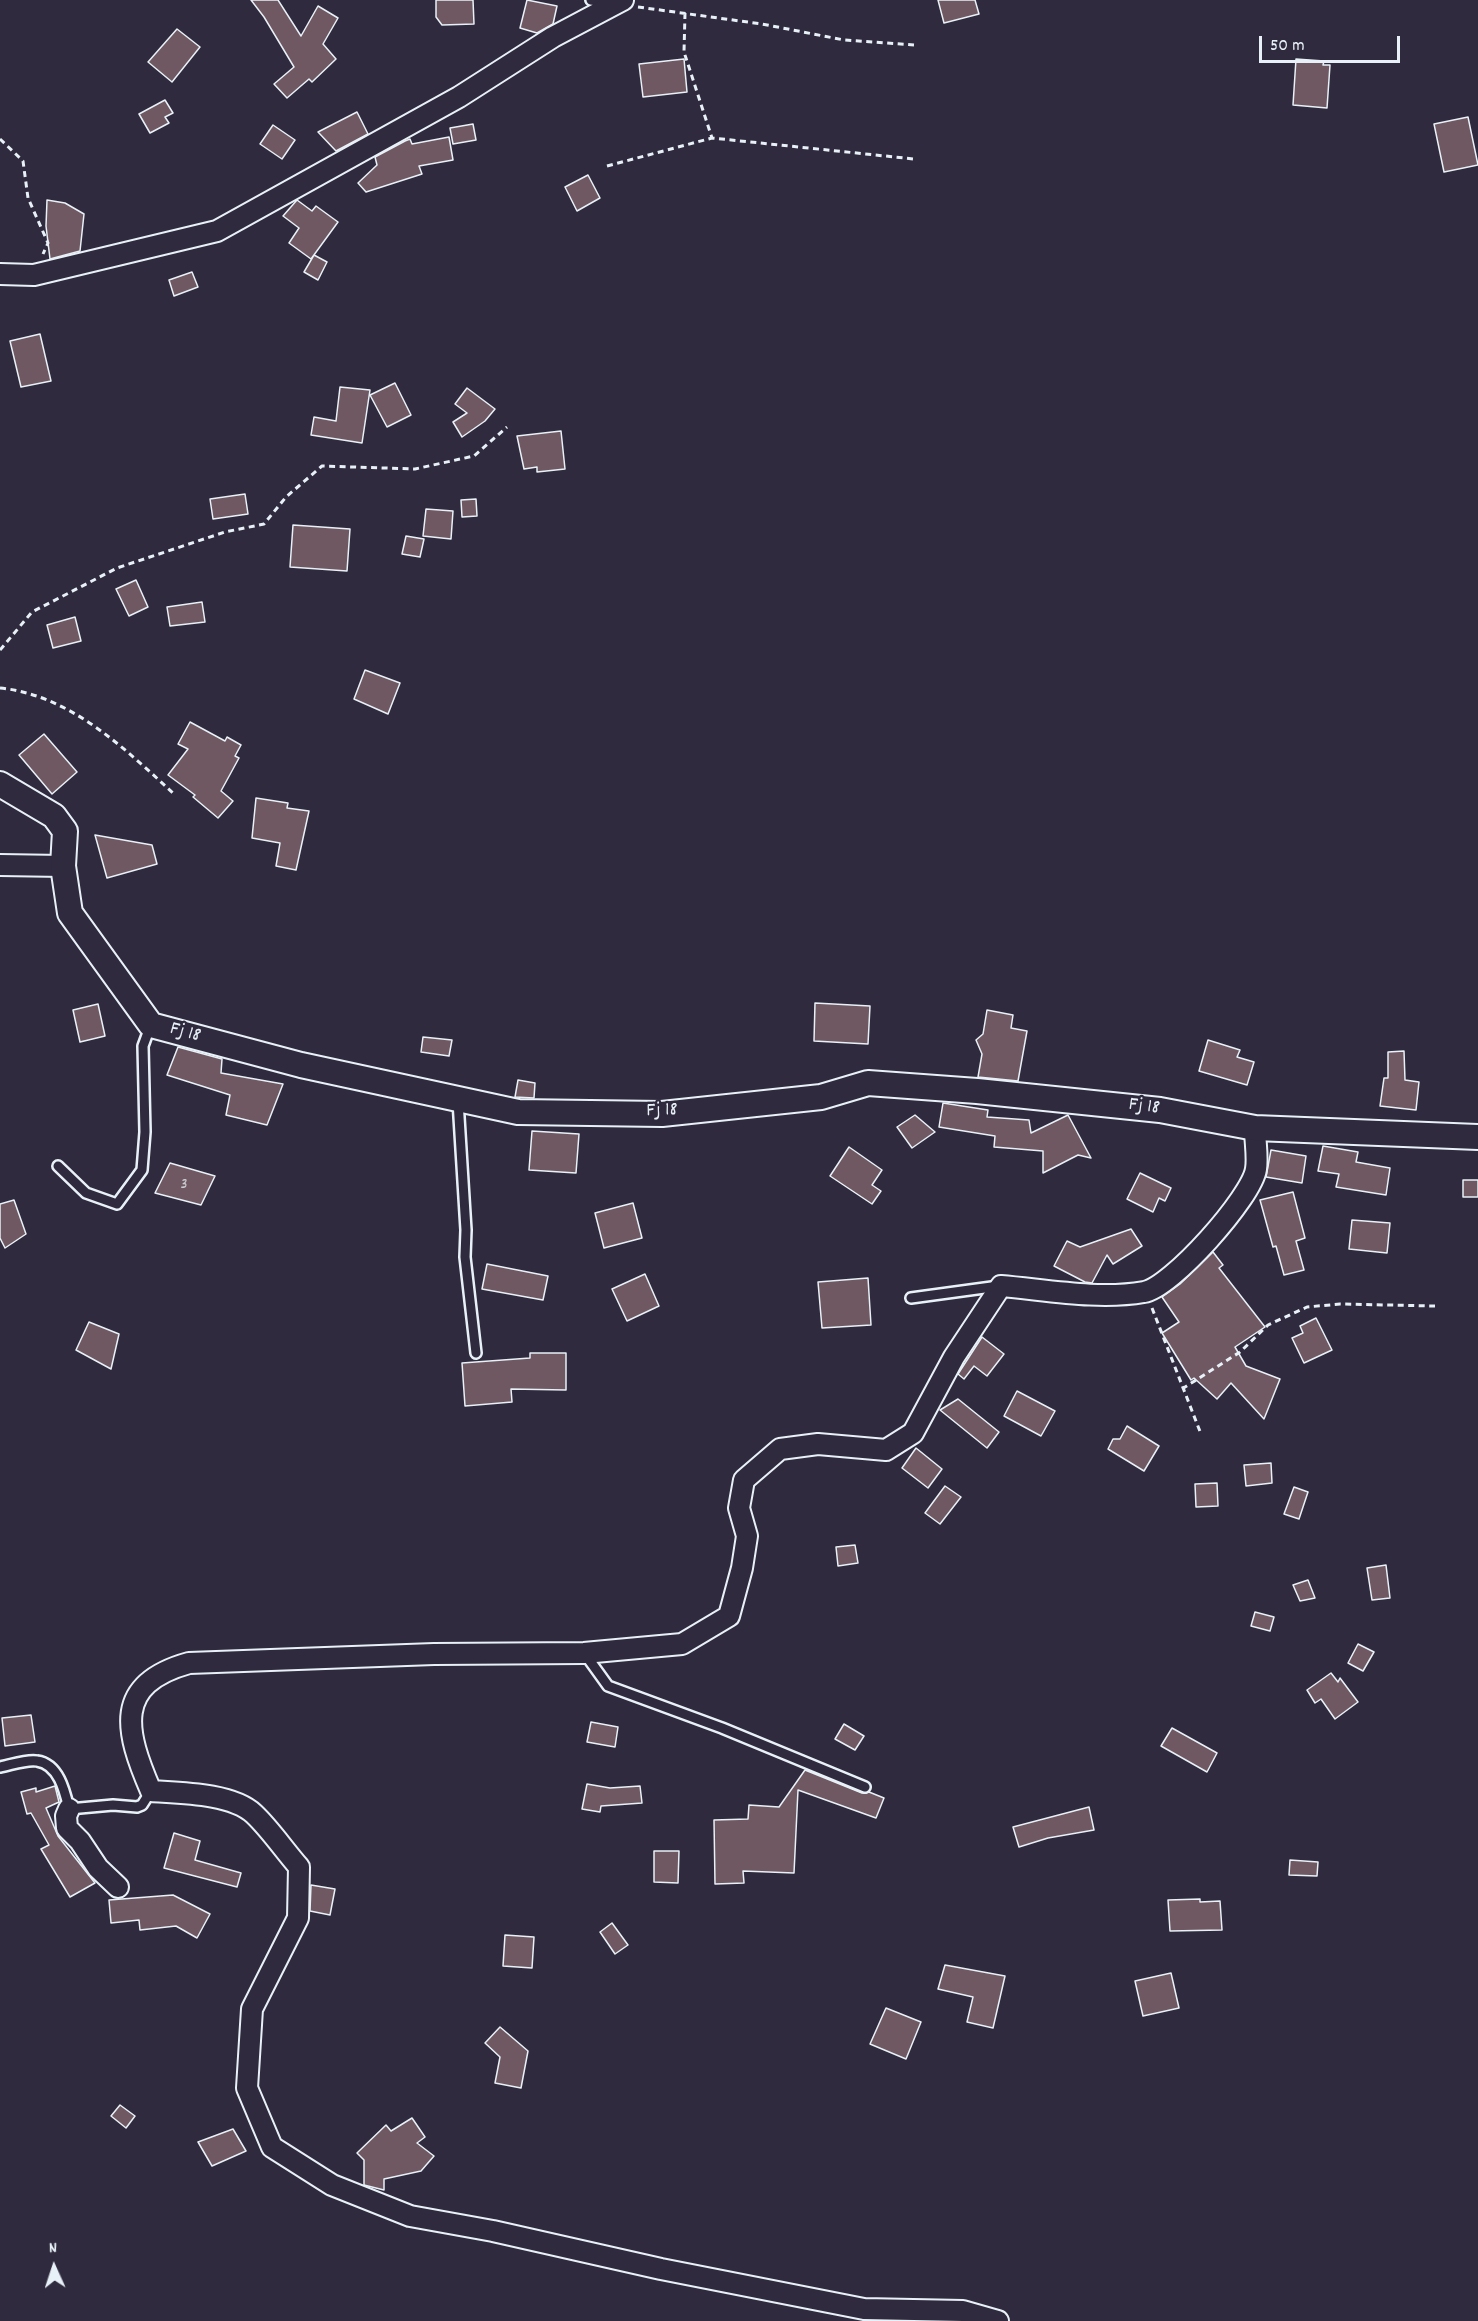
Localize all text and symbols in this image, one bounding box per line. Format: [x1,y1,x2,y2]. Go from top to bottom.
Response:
scale bar [1262,24,1403,62]
text: 50 m [1270,34,1305,59]
street label: Fj 18 [167,1018,203,1050]
street label: Fj 18 [1127,1094,1161,1122]
street label: Fj 18 [646,1099,678,1125]
house number: 3 [180,1176,188,1196]
north arrow [24,2237,84,2297]
text: N [48,2237,58,2260]

